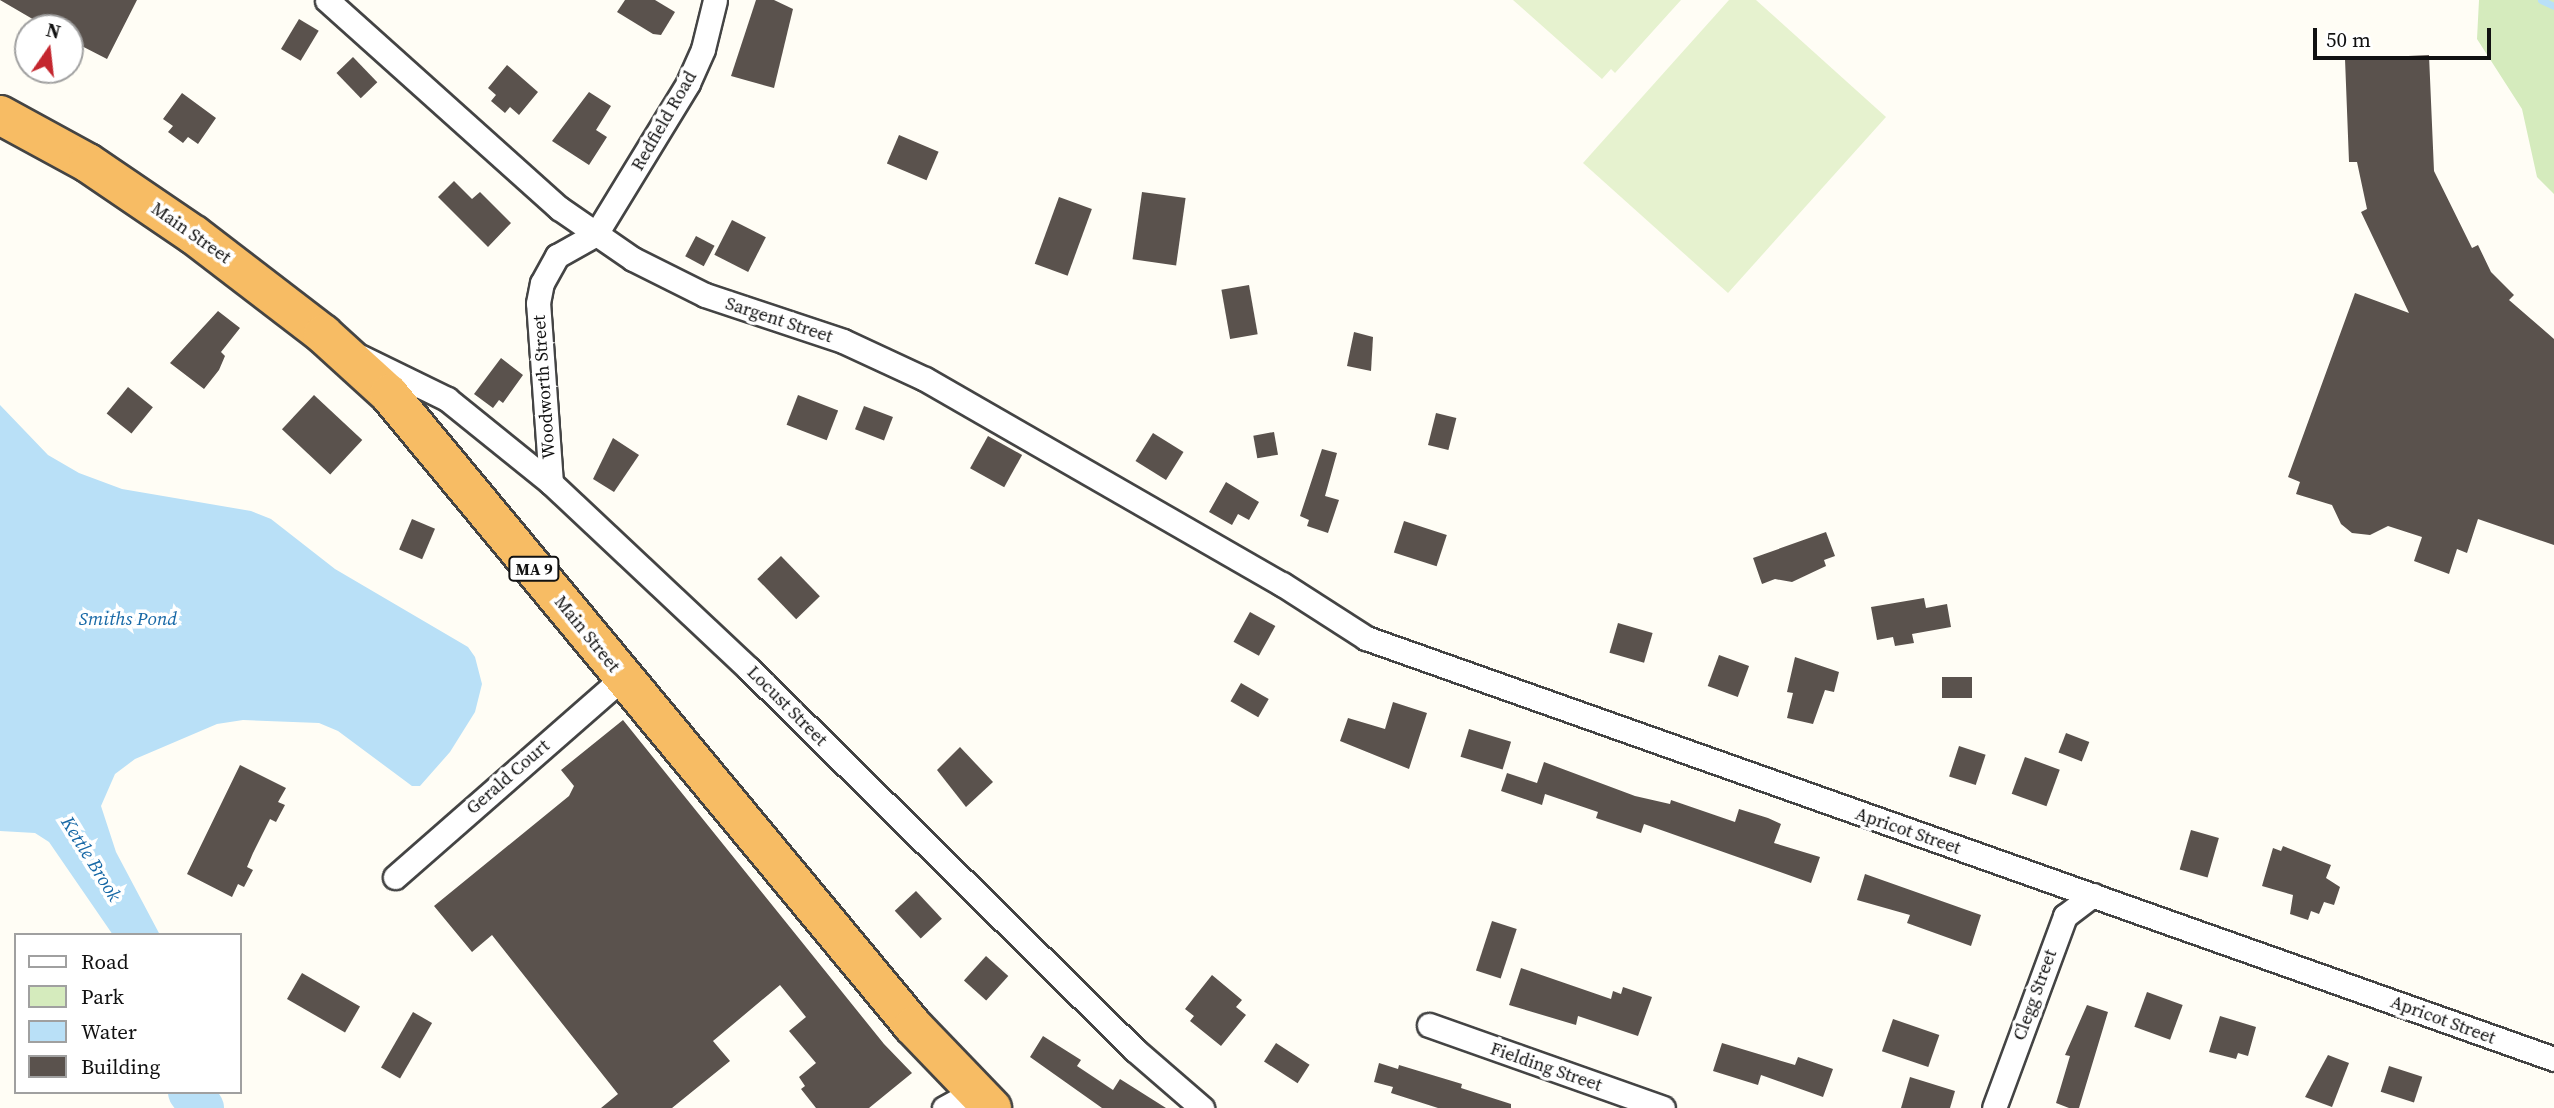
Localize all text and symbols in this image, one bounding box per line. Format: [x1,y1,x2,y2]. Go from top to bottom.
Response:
north arrow [14,14,84,84]
scale bar [2316,14,2494,58]
text: N [44,16,63,45]
text: 50 m [2326,25,2371,54]
street label: Redfield Road [627,67,701,175]
street label: Main Street [147,198,235,268]
street label: Sargent Street [723,293,835,347]
street label: Woodworth Street [528,314,560,460]
road number: MA 9 [508,556,560,582]
street label: Main Street [550,591,624,677]
water label: Smiths Pond [79,608,177,630]
street label: Locust Street [742,661,832,751]
street label: Gerald Court [462,735,554,819]
street label: Apricot Street [1853,803,1963,859]
water label: Kettle Brook [56,812,126,906]
legend [14,933,242,1094]
text: Road [81,947,129,976]
street label: Clegg Street [2009,947,2061,1043]
text: Park [81,982,124,1011]
street label: Apricot Street [2388,991,2498,1049]
text: Water [81,1017,137,1046]
street label: Fielding Street [1487,1038,1605,1096]
text: Building [81,1052,160,1081]

